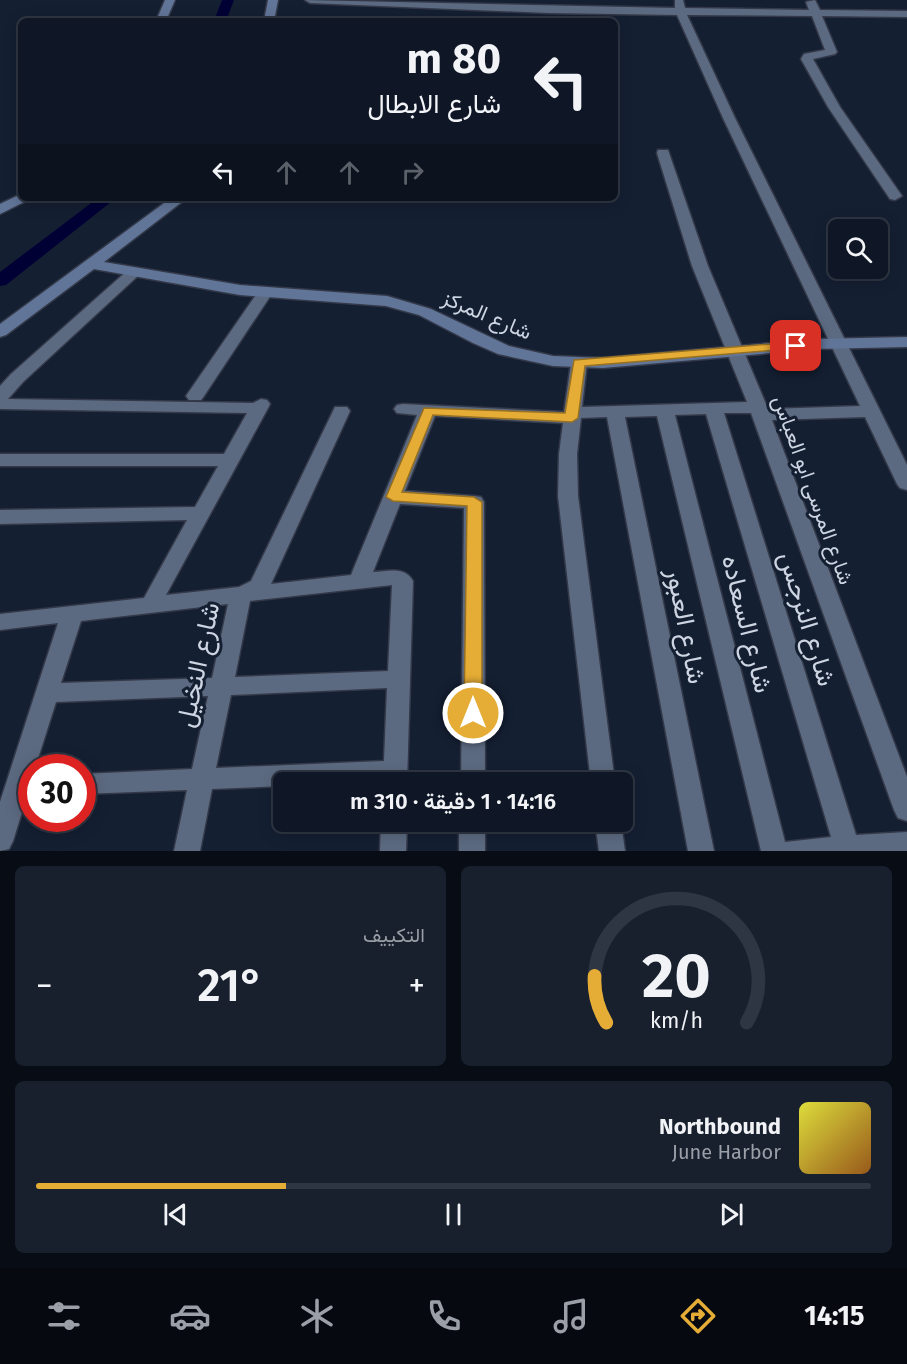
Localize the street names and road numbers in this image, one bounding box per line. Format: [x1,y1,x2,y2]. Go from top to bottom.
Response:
street label: شارع المركز [437,284,536,346]
street label: شارع المرسى ابو العباس [766,392,859,589]
street label: شارع النرجس [770,548,842,691]
street label: شارع السعاده [713,552,779,697]
street label: شارع العبور [657,565,712,687]
street label: شارع النخيل [170,600,228,731]

